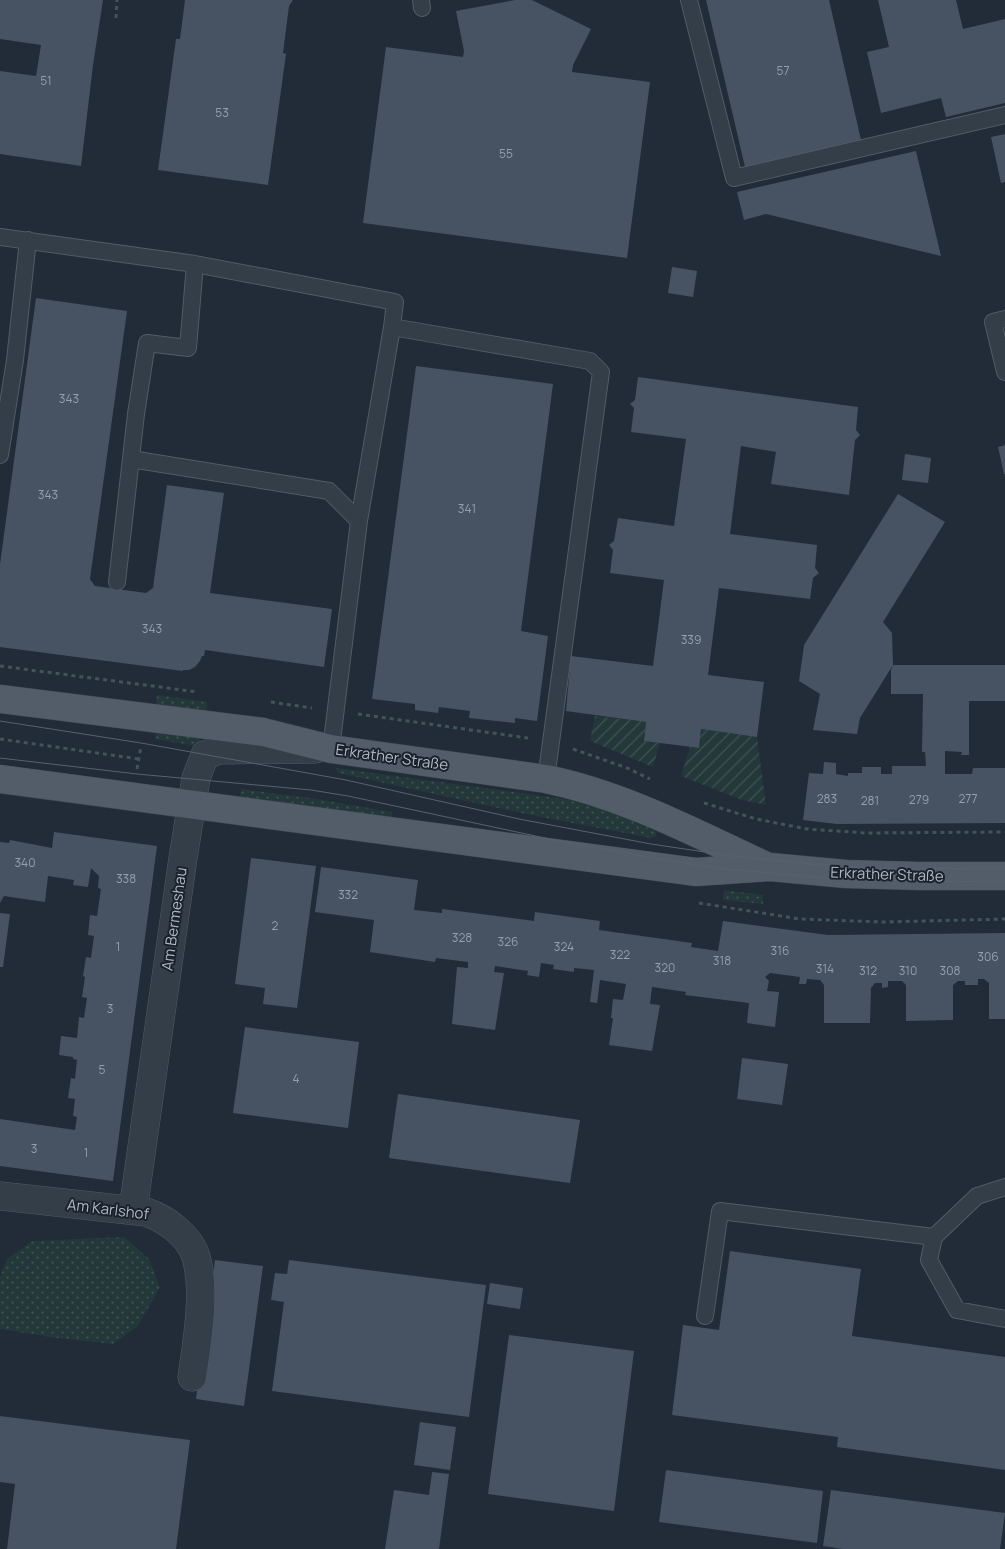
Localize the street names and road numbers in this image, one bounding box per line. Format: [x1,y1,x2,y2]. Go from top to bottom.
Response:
street label: Erkrather Straße [334,739,450,775]
street label: Erkrather Straße [830,862,944,886]
street label: Am Bermeshau [156,866,192,972]
street label: Am Karlshof [66,1194,151,1225]

